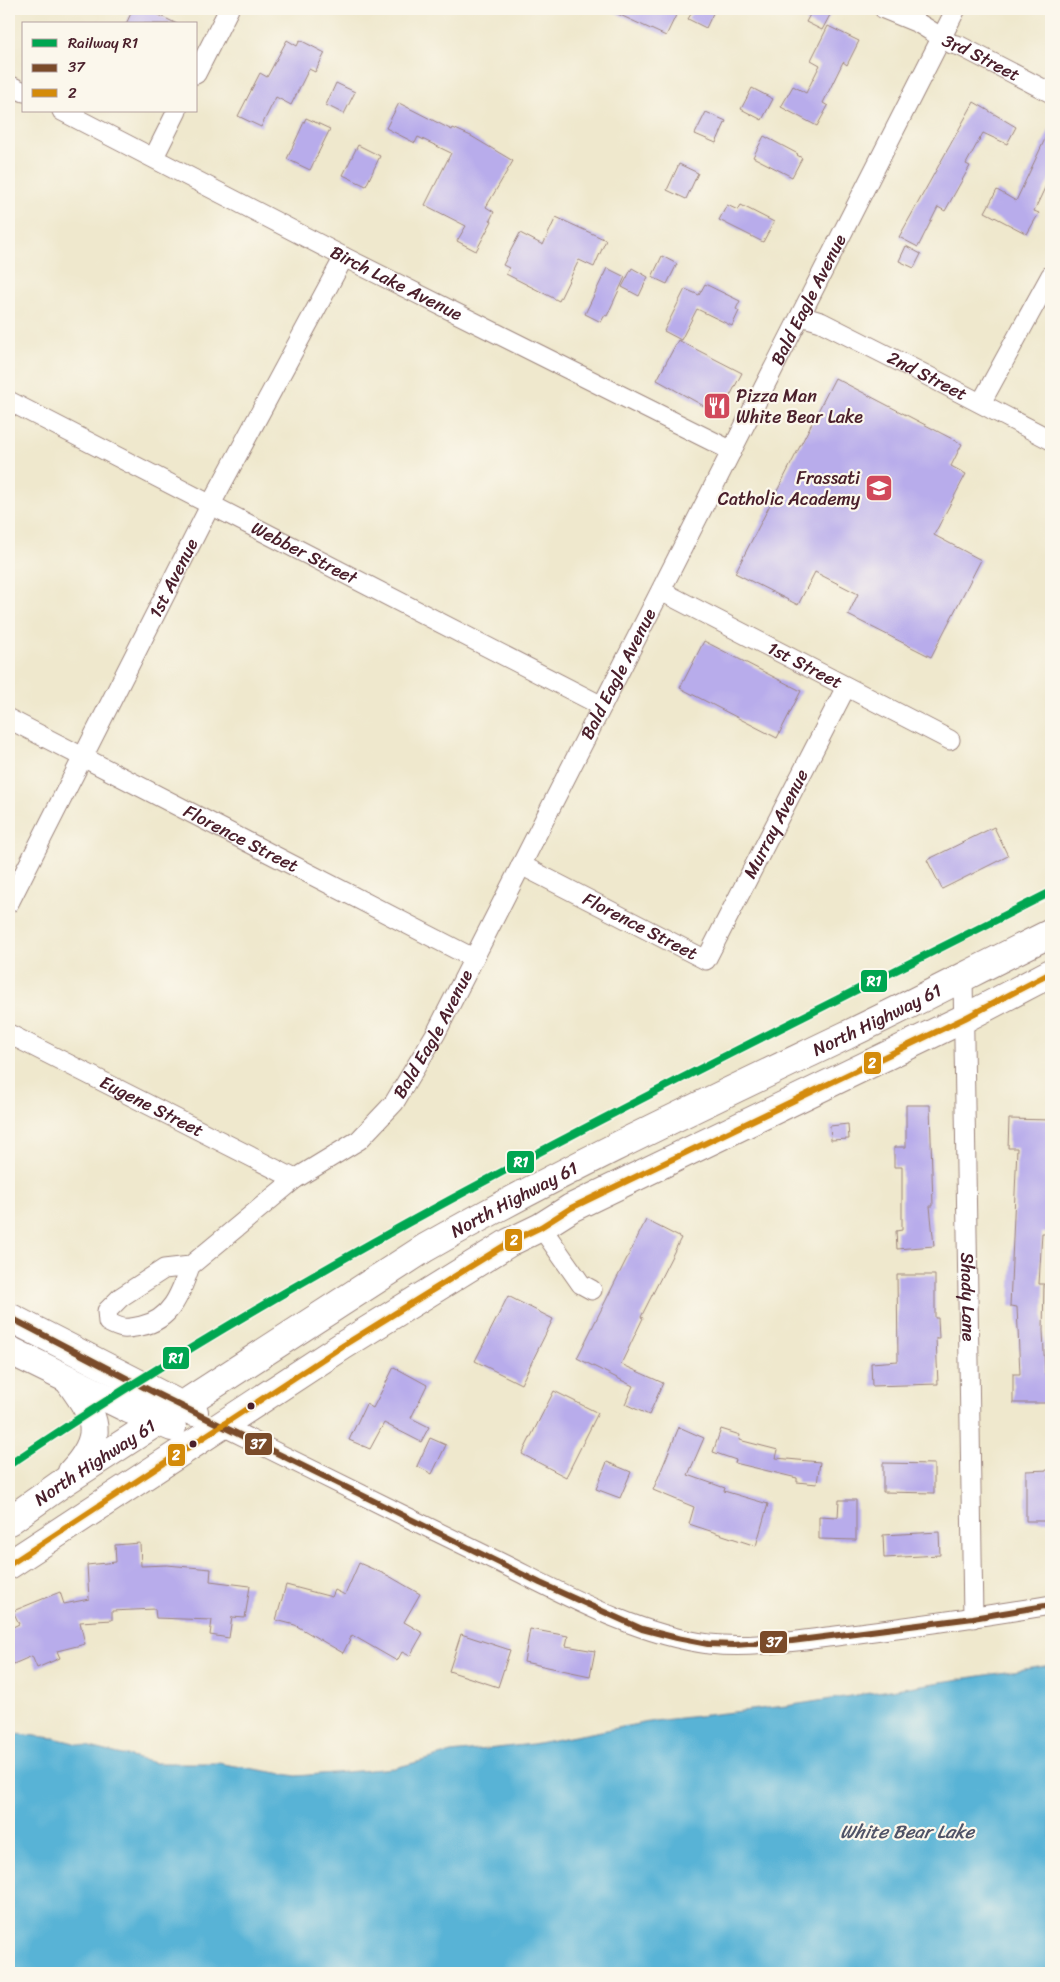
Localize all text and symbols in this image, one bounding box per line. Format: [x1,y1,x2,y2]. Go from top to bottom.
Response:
legend [22,22,198,112]
street label: 3rd Street [935,25,1026,91]
text: Railway R1 [68,30,138,56]
text: 37 [68,54,86,80]
text: 2 [68,80,77,106]
street label: Bald Eagle Avenue [762,228,855,371]
street label: Birch Lake Avenue [324,236,468,330]
street label: 2nd Street [881,342,973,410]
place label: Pizza Man White Bear Lake [736,380,863,433]
restaurant icon: Pizza Man White Bear Lake [702,391,732,421]
place label: Frassati Catholic Academy [718,462,861,515]
school or university icon: Frassati Catholic Academy [864,473,894,503]
street label: Webber Street [245,512,364,594]
street label: 1st Avenue [140,532,207,624]
street label: Bald Eagle Avenue [571,602,665,745]
street label: 1st Street [762,632,848,698]
street label: Murray Avenue [734,763,817,884]
street label: Florence Street [178,795,304,882]
street label: Florence Street [577,883,704,969]
street label: Bald Eagle Avenue [384,963,482,1105]
line badge: R1 [860,969,888,993]
text: R1 [866,969,881,994]
street label: North Highway 61 [807,974,948,1065]
line badge: 2 [863,1051,882,1075]
text: 2 [867,1051,877,1076]
street label: Eugene Street [94,1066,210,1146]
line badge: R1 [506,1150,535,1174]
text: R1 [513,1150,528,1175]
street label: North Highway 61 [444,1152,584,1247]
line badge: 2 [504,1228,523,1252]
text: 2 [509,1228,519,1253]
street label: Shady Lane [951,1252,985,1342]
line badge: R1 [162,1346,190,1370]
text: R1 [168,1346,183,1371]
unlabelled marker [246,1401,256,1411]
street label: North Highway 61 [27,1410,163,1515]
line badge: 37 [244,1432,273,1456]
text: 37 [249,1432,267,1457]
unlabelled marker [188,1439,198,1449]
line badge: 2 [167,1443,186,1467]
text: 2 [171,1443,181,1468]
line badge: 37 [759,1630,788,1654]
text: 37 [765,1630,783,1655]
water label: White Bear Lake [840,1815,976,1848]

